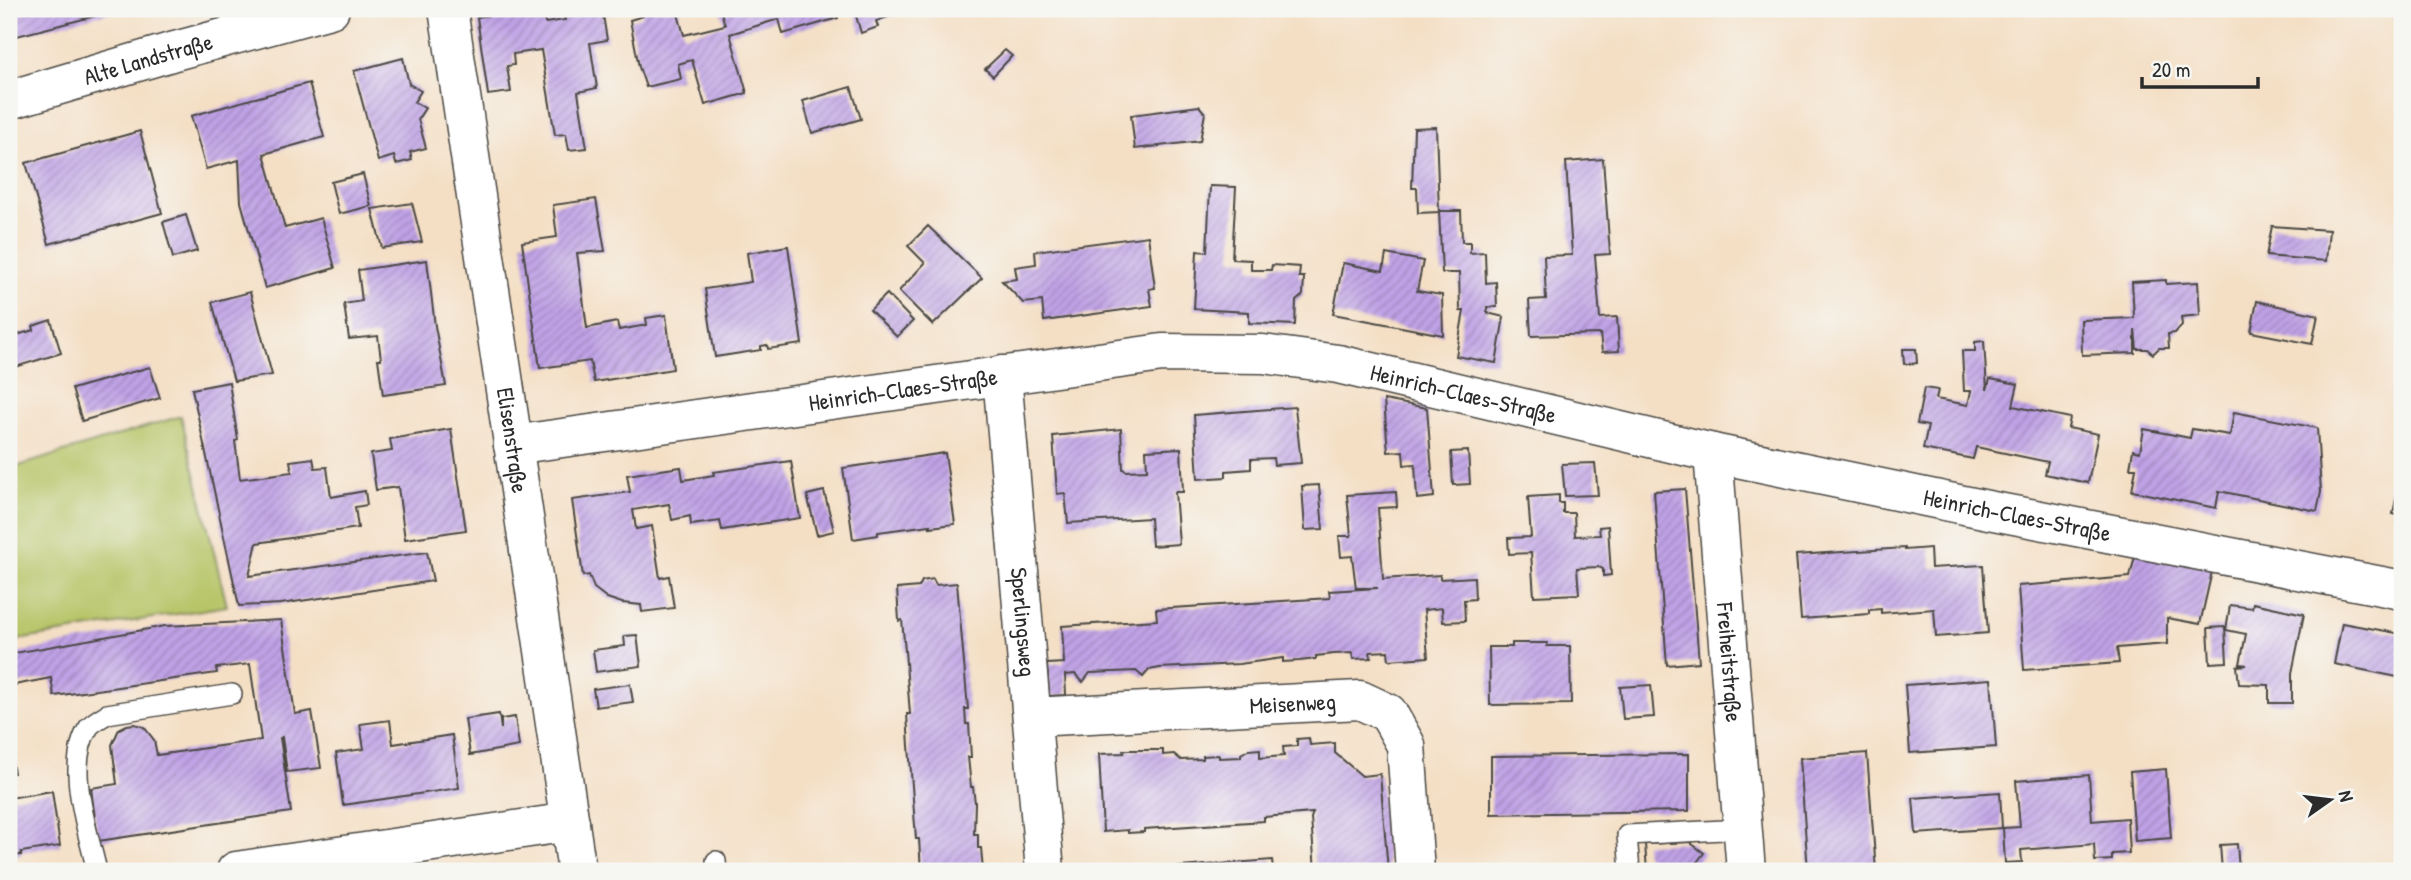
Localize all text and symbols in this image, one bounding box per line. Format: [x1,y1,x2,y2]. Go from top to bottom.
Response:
street label: Alte Landstraße [80,25,216,92]
scale bar [2142,46,2257,90]
text: 20 m [2152,55,2190,84]
street label: Heinrich-Claes-Straße [1367,356,1560,430]
street label: Heinrich-Claes-Straße [807,361,999,418]
street label: Elisenstraße [490,385,536,495]
street label: Heinrich-Claes-Straße [1921,481,2113,548]
street label: Sperlingsweg [1004,566,1044,678]
street label: Freiheitstraße [1710,600,1750,723]
street label: Meisenweg [1249,685,1337,721]
north arrow [2296,764,2366,834]
text: N [2333,788,2360,804]

